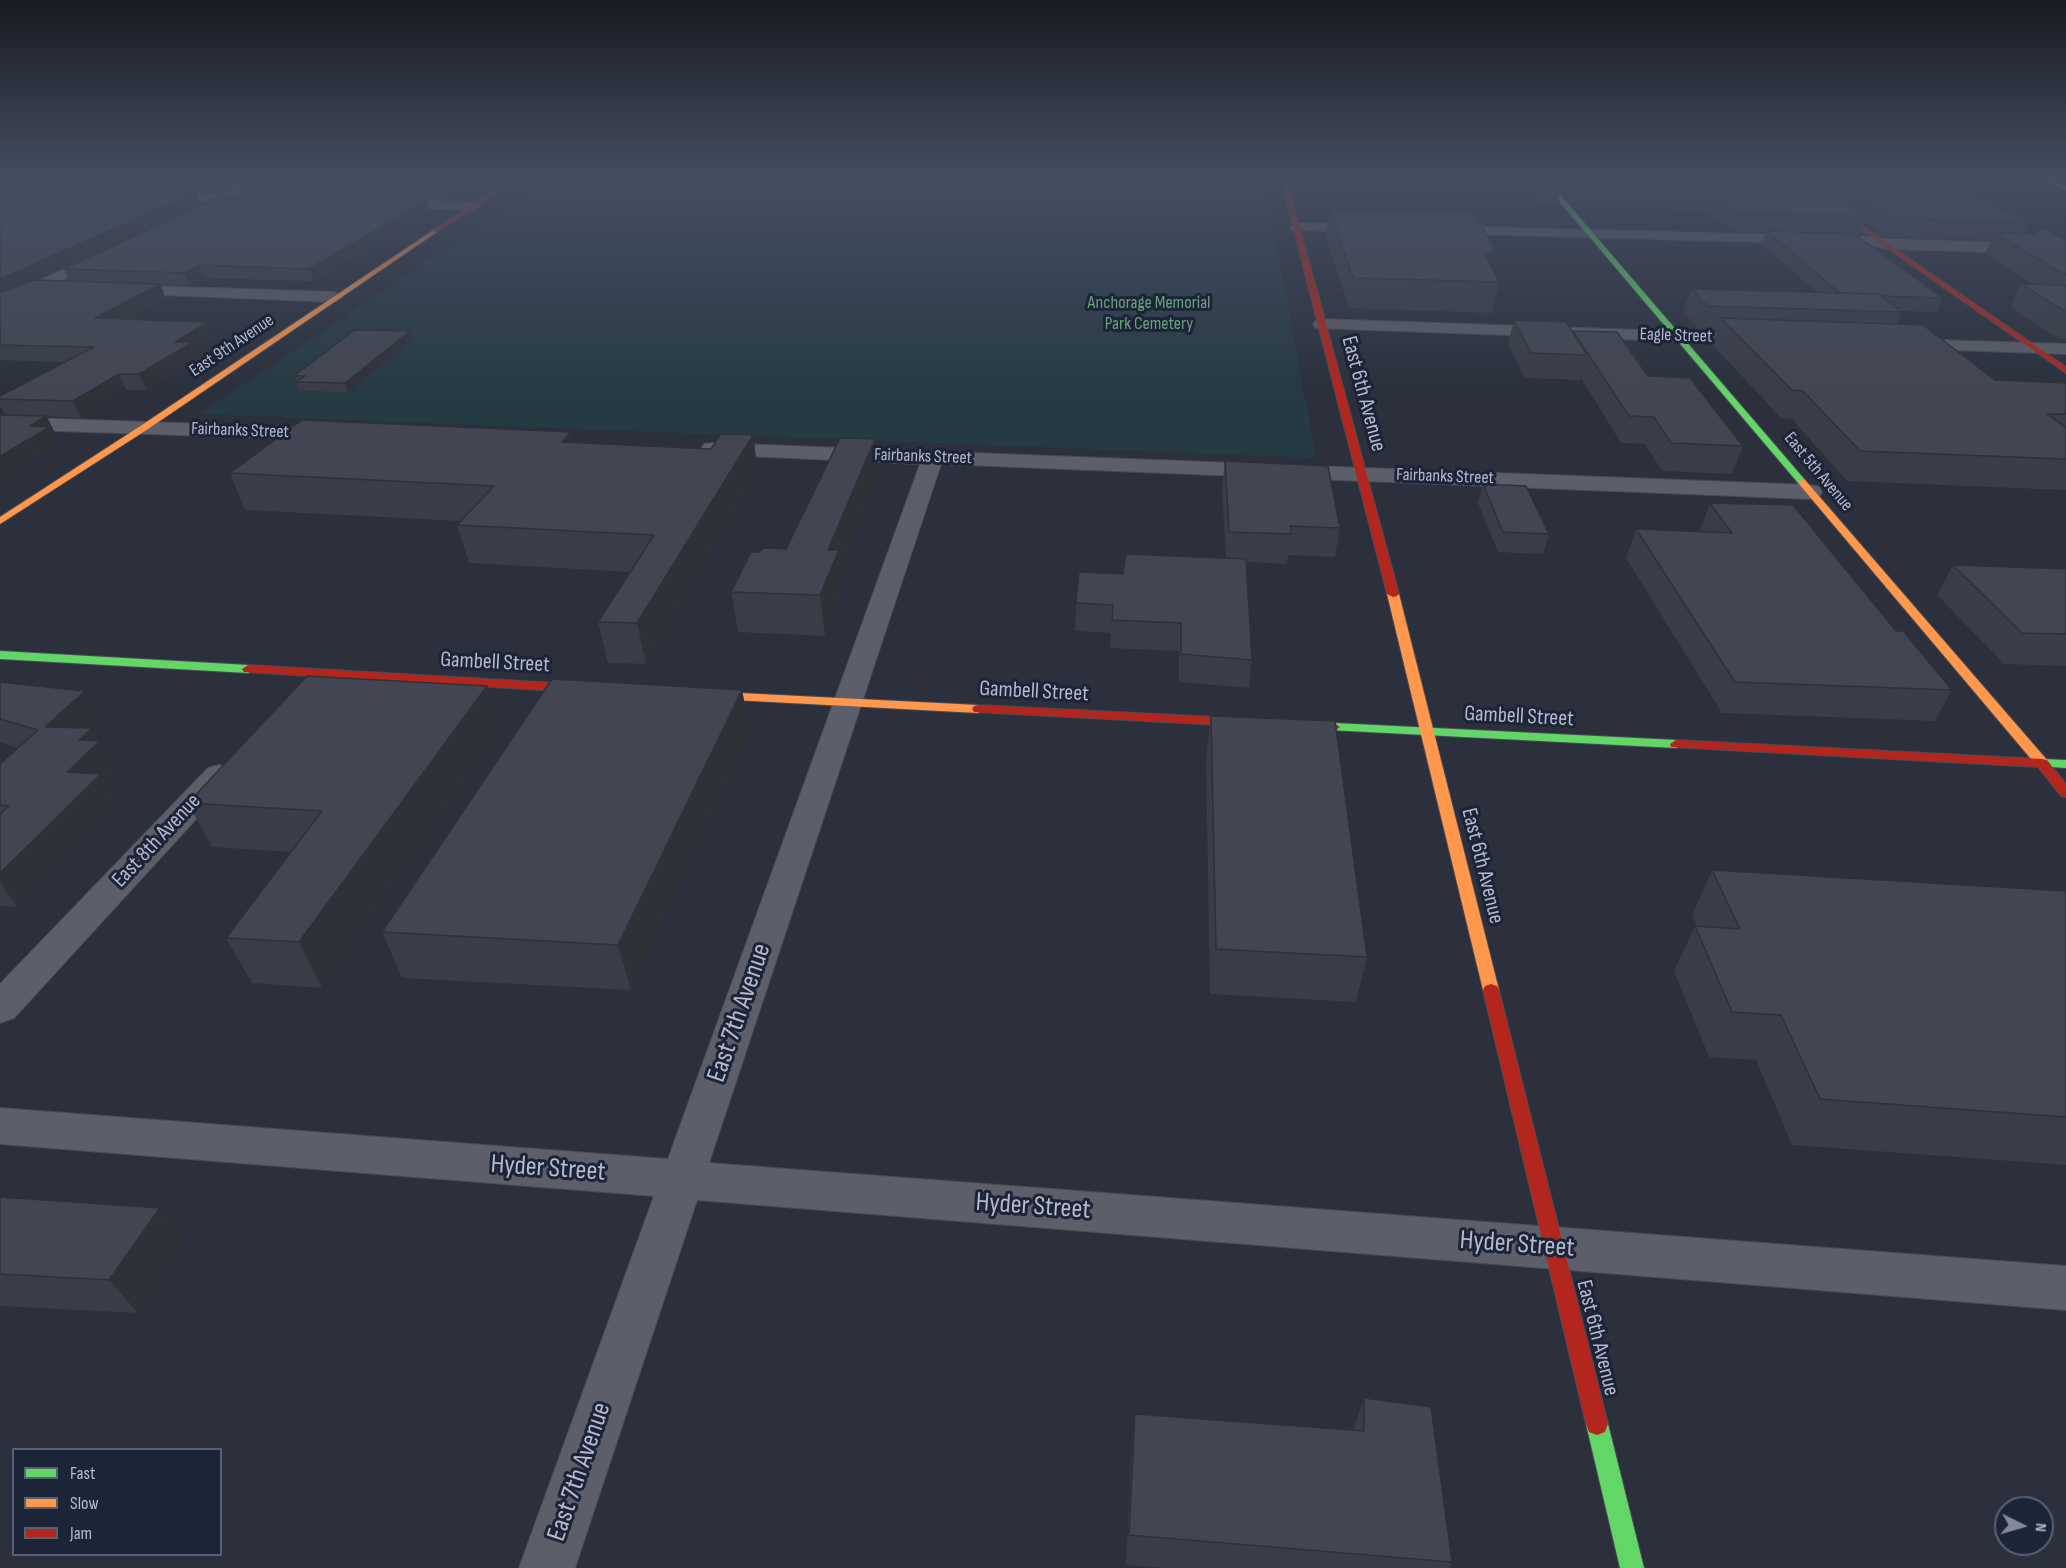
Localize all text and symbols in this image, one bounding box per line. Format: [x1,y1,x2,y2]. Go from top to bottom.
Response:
park label: Anchorage Memorial Park Cemetery [1088,292,1210,334]
street label: East 9th Avenue [186,310,278,382]
street label: Eagle Street [1639,324,1713,348]
street label: East 6th Avenue [1335,333,1391,455]
street label: Fairbanks Street [191,418,289,444]
street label: East 5th Avenue [1779,428,1857,516]
street label: Fairbanks Street [874,444,972,470]
street label: Fairbanks Street [1396,464,1494,490]
street label: Gambell Street [440,647,550,679]
street label: Gambell Street [979,676,1089,708]
street label: Gambell Street [1464,701,1574,733]
street label: East 8th Avenue [107,789,207,893]
street label: East 6th Avenue [1455,805,1509,927]
street label: East 7th Avenue [701,939,779,1087]
street label: Hyder Street [489,1149,607,1189]
street label: Hyder Street [974,1187,1092,1227]
street label: Hyder Street [1458,1225,1576,1265]
street label: East 6th Avenue [1570,1277,1624,1399]
street label: East 7th Avenue [541,1398,619,1546]
legend [12,1448,222,1556]
text: Fast [70,1463,95,1484]
text: Slow [70,1493,99,1514]
north arrow [1994,1496,2054,1556]
text: N [2031,1522,2050,1533]
text: Jam [70,1523,92,1544]

